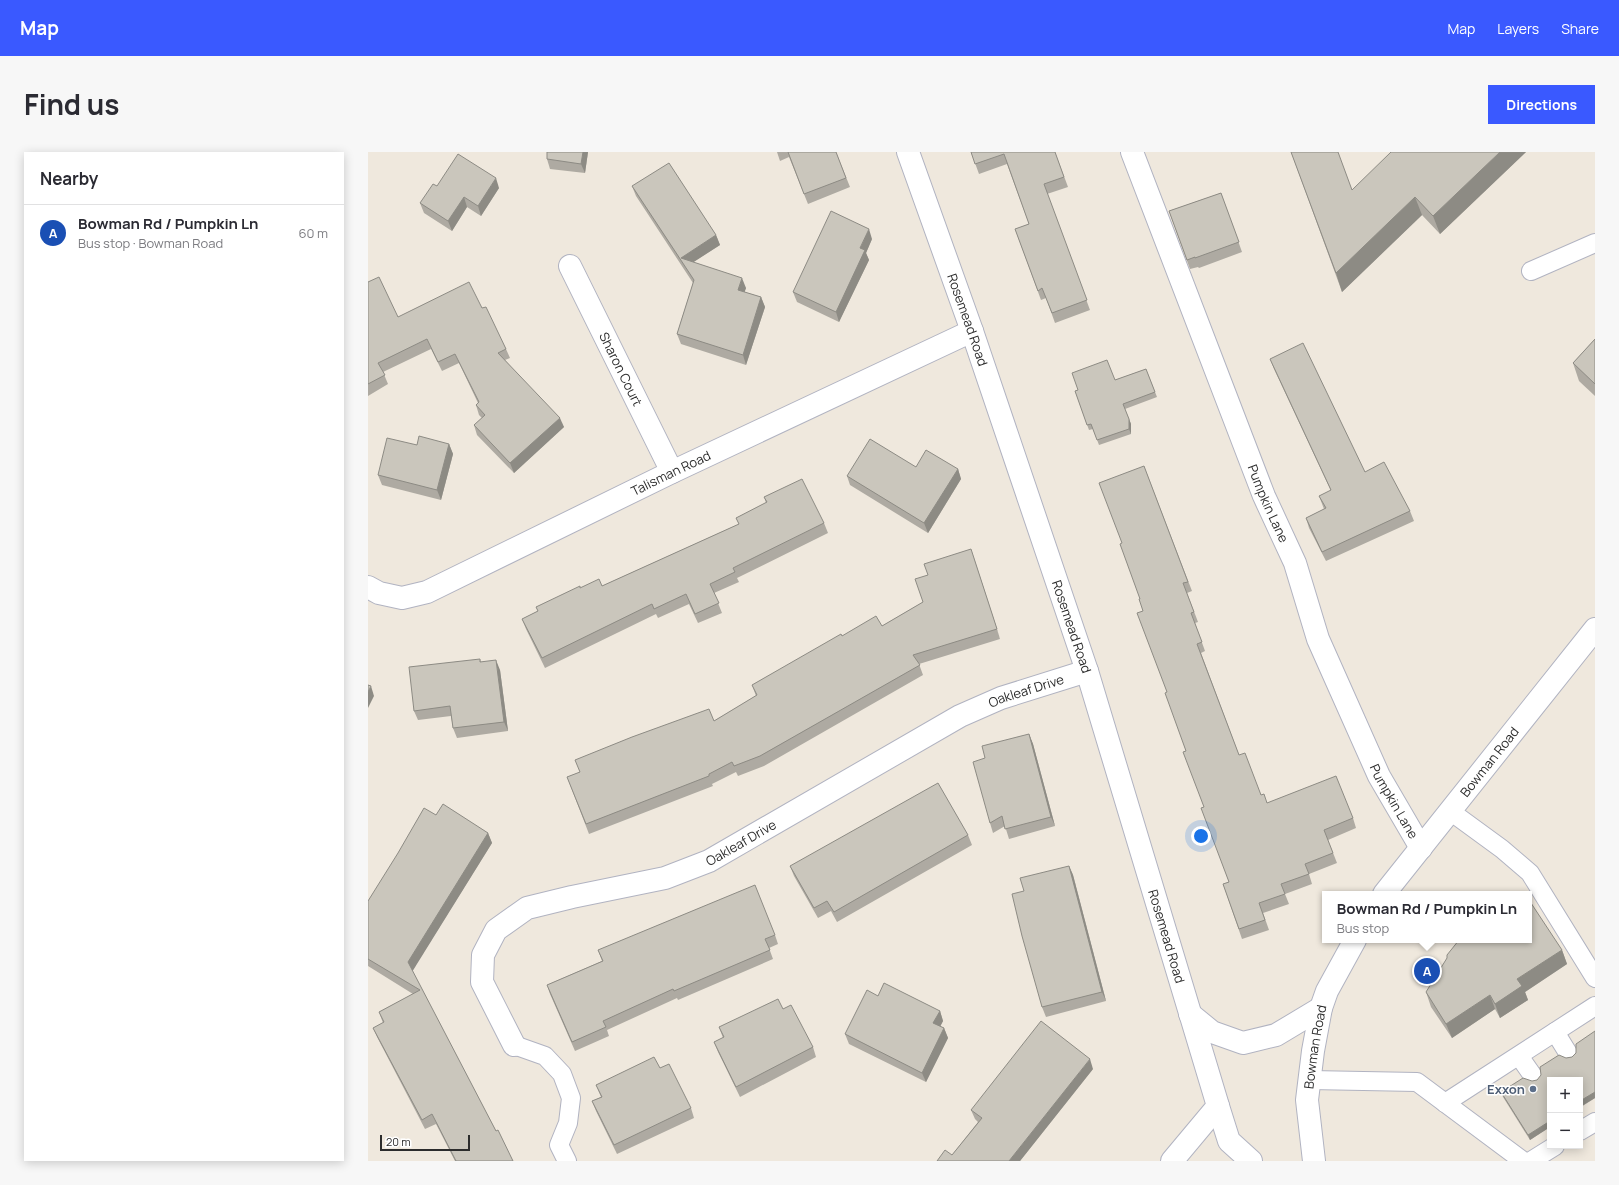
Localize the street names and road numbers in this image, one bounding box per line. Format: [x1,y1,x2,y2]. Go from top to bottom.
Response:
street label: Rosemead Road [943,271,992,368]
street label: Sharon Court [595,329,647,409]
street label: Talisman Road [628,446,714,500]
street label: Pumpkin Lane [1244,462,1293,546]
street label: Rosemead Road [1048,578,1096,675]
street label: Oakleaf Drive [985,670,1066,712]
street label: Bowman Road [1456,723,1523,801]
street label: Pumpkin Lane [1366,761,1423,842]
street label: Oakleaf Drive [702,815,780,870]
street label: Rosemead Road [1144,887,1189,985]
street label: Bowman Road [1299,1003,1330,1090]

